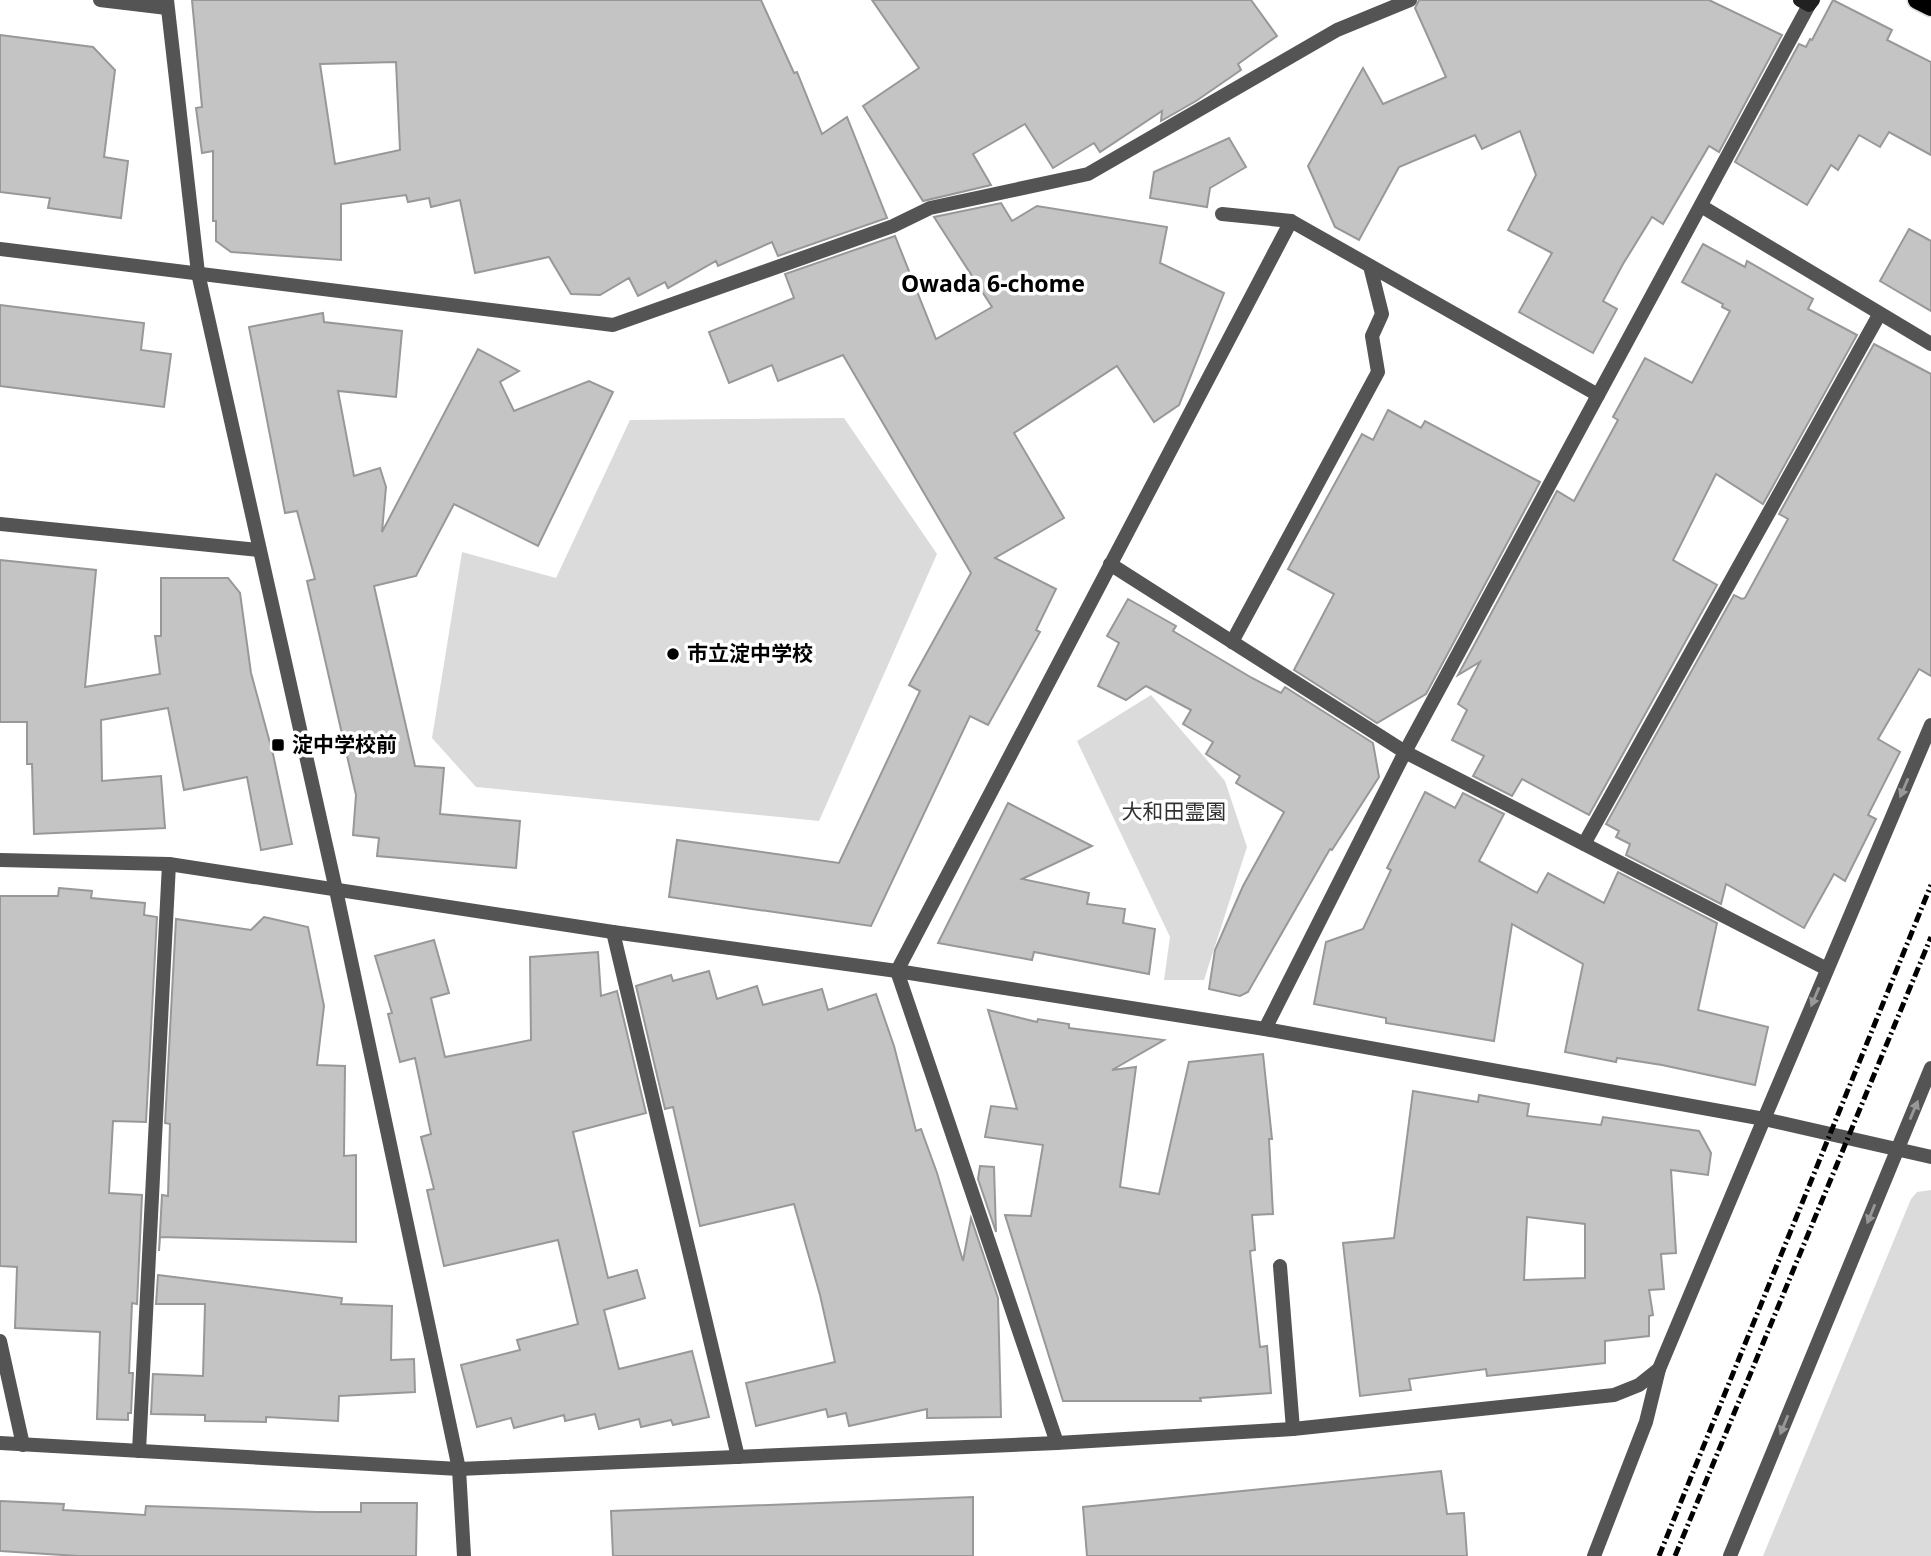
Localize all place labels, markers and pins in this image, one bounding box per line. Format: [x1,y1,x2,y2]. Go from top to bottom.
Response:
place label: 市立淀中学校 [687,639,813,667]
marker: 市立淀中学校 [665,646,681,662]
place label: 淀中学校前 [292,730,397,758]
marker: 淀中学校前 [270,737,286,753]

